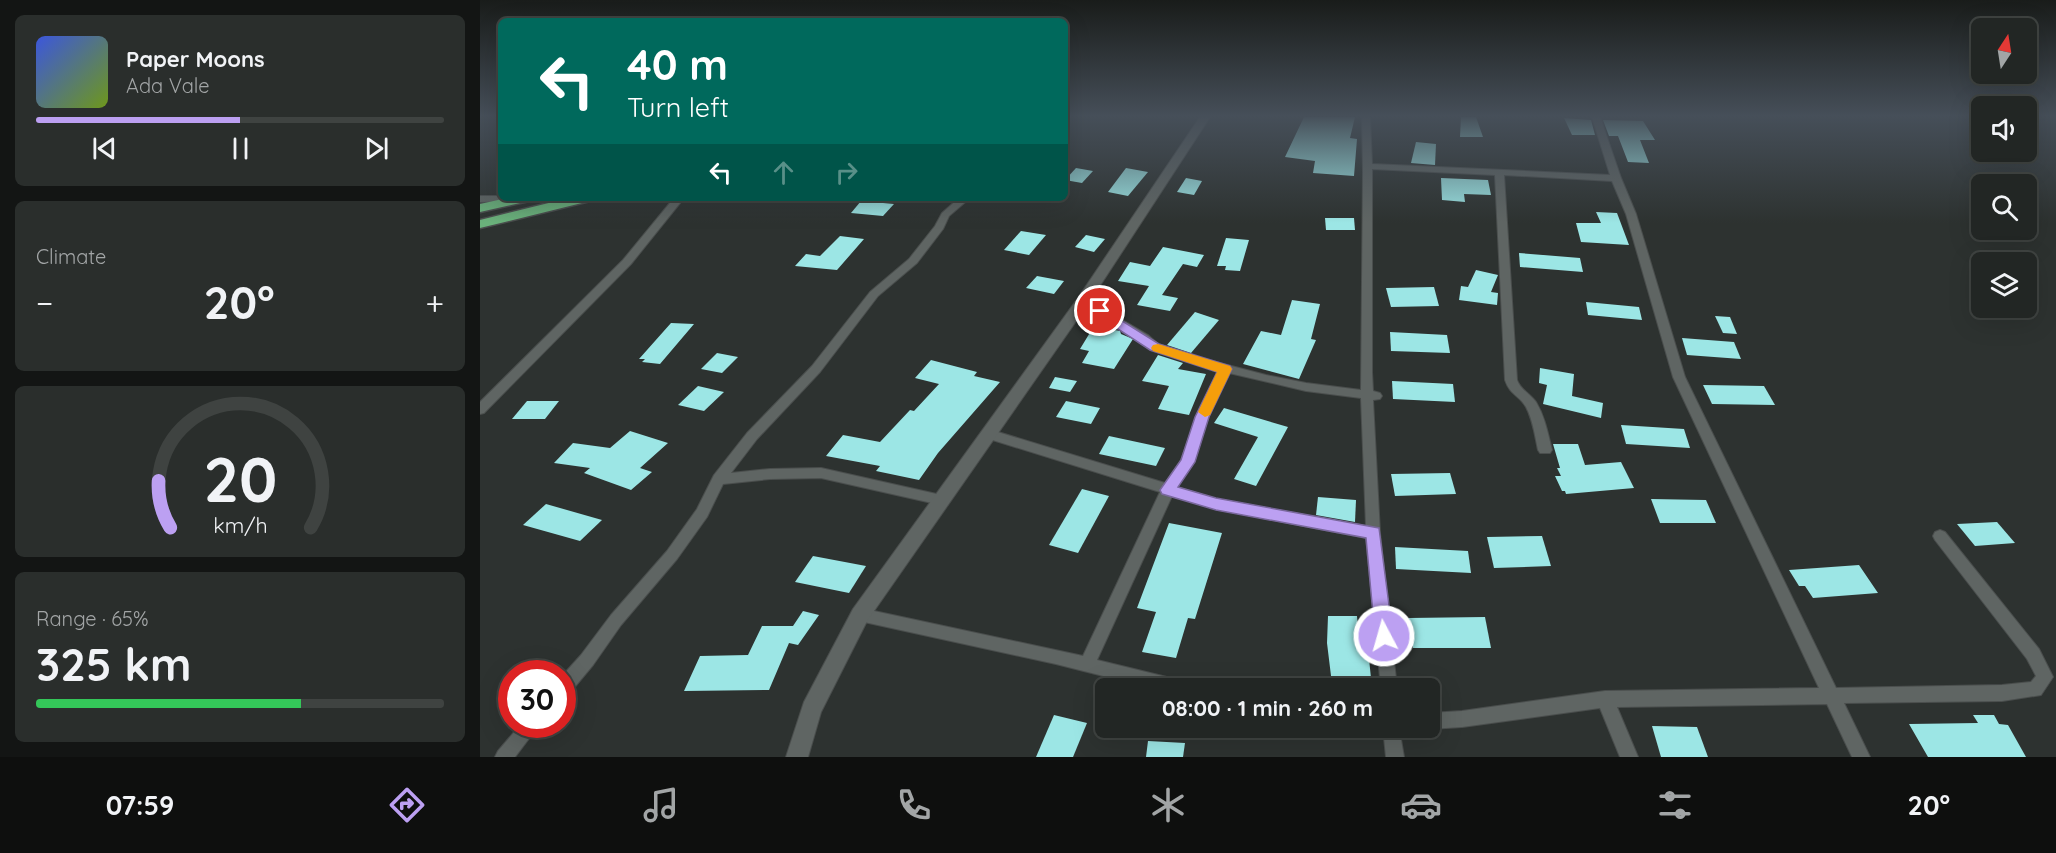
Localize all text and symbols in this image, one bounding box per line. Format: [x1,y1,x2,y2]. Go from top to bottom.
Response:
north arrow [1971,18,2037,84]
map controls [1971,18,2037,318]
text: 40 m [627,38,728,91]
icon: left [528,42,606,120]
text: Paper Moons [126,45,265,73]
text: Ada Vale [126,73,210,98]
text: Turn left [627,90,729,124]
button: sound [1971,96,2037,162]
icon: previous [88,132,121,165]
icon: pause [224,132,257,165]
icon: next [360,132,393,165]
icon: left [704,156,737,189]
icon: ahead [767,156,800,189]
icon: right [830,156,863,189]
button: search [1971,174,2037,240]
text: Climate [36,244,106,269]
button: layers [1971,252,2037,318]
text: 20° [204,274,275,330]
text: − [36,282,53,323]
text: + [425,282,444,323]
pin [1074,285,1125,336]
icon: arrive [1083,294,1116,327]
text: 20 [203,440,277,518]
text: km/h [213,513,267,539]
position arrow [1352,604,1416,668]
text: Range · 65% [36,606,149,631]
text: 325 km [36,636,191,692]
speed limit sign: 30 [498,660,576,738]
text: 08:00 · 1 min · 260 m [1162,694,1373,722]
icon: directions [386,784,428,826]
icon: music [640,784,682,826]
icon: phone [893,784,935,826]
icon: climate [1147,784,1189,826]
icon: car [1400,784,1442,826]
icon: filters [1654,784,1696,826]
text: 07:59 [106,788,174,822]
text: 20° [1908,788,1950,822]

